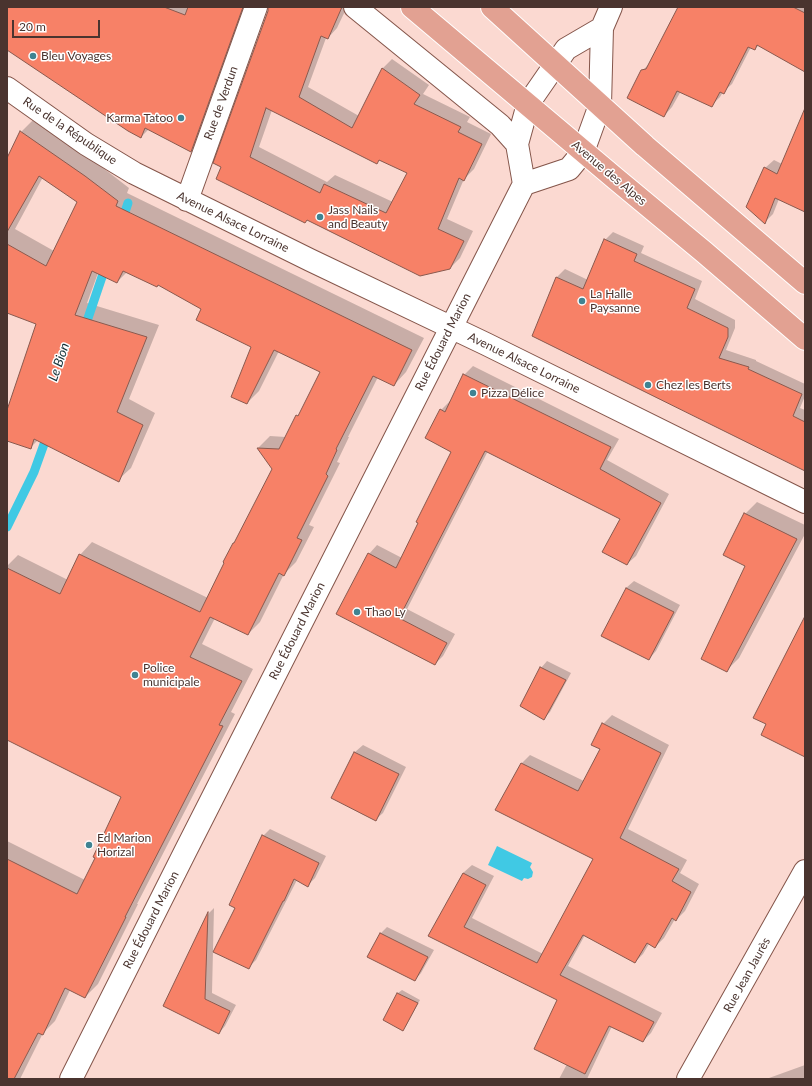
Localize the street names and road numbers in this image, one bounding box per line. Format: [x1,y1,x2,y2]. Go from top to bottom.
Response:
street label: Rue de Verdun [201,64,241,142]
street label: Rue de la République [20,94,120,168]
street label: Avenue des Alpes [569,137,649,209]
street label: Avenue Alsace Lorraine [175,189,291,255]
street label: Rue Édouard Marion [412,291,474,393]
street label: Avenue Alsace Lorraine [466,330,582,396]
street label: Rue Édouard Marion [266,580,328,682]
street label: Rue Édouard Marion [120,869,182,971]
street label: Rue Jean Jaurès [720,935,774,1015]

